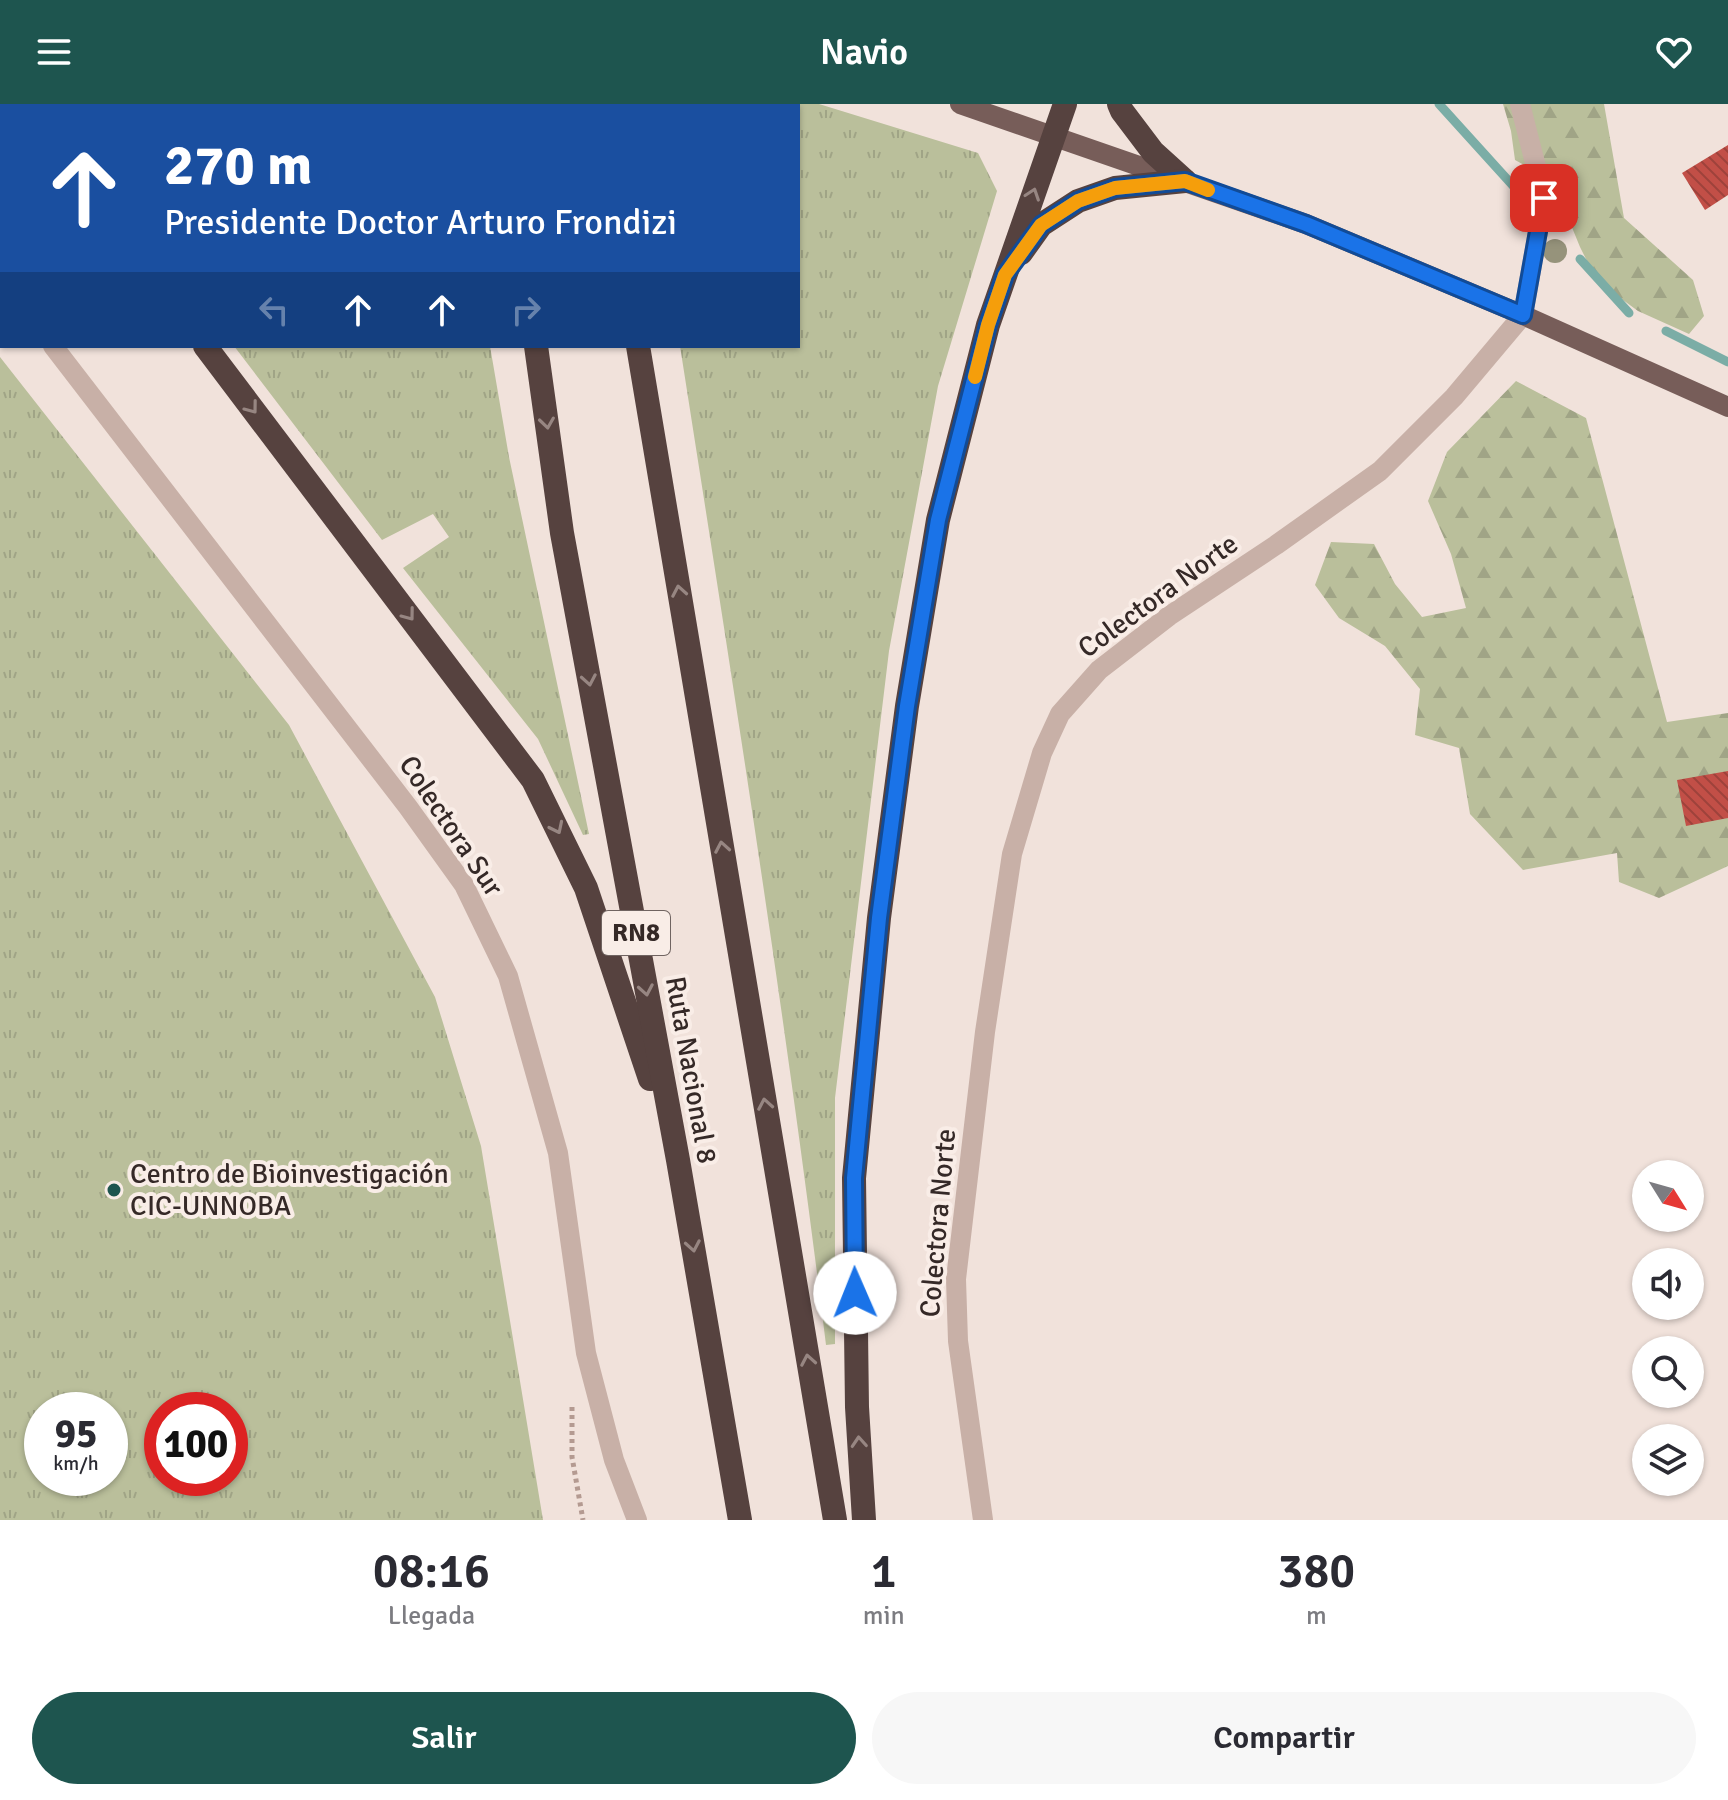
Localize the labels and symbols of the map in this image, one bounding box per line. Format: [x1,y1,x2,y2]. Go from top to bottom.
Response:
pin [1510,164,1578,232]
one-way arrow [1024,188,1040,202]
one-way arrow [243,399,257,414]
one-way arrow [538,416,555,430]
street label: Colectora Norte [1072,527,1244,665]
one-way arrow [671,584,688,598]
one-way arrow [400,606,414,621]
one-way arrow [579,673,596,687]
street label: Colectora Sur [392,749,511,903]
one-way arrow [547,820,563,835]
one-way arrow [714,841,731,854]
road number: RN8 [602,911,670,955]
street label: Ruta Nacional 8 [658,974,724,1166]
one-way arrow [637,984,654,997]
one-way arrow [757,1097,774,1111]
street label: Colectora Norte [913,1127,963,1319]
place label: Centro de Bioinvestigación CIC-UNNOBA [130,1157,449,1223]
north arrow [1632,1160,1704,1232]
marker: Centro de Bioinvestigación CIC-UNNOBA [105,1181,123,1199]
one-way arrow [683,1240,700,1253]
position arrow [813,1251,897,1335]
one-way arrow [800,1353,817,1367]
speed limit sign: 100 [144,1392,248,1496]
one-way arrow [851,1435,868,1448]

